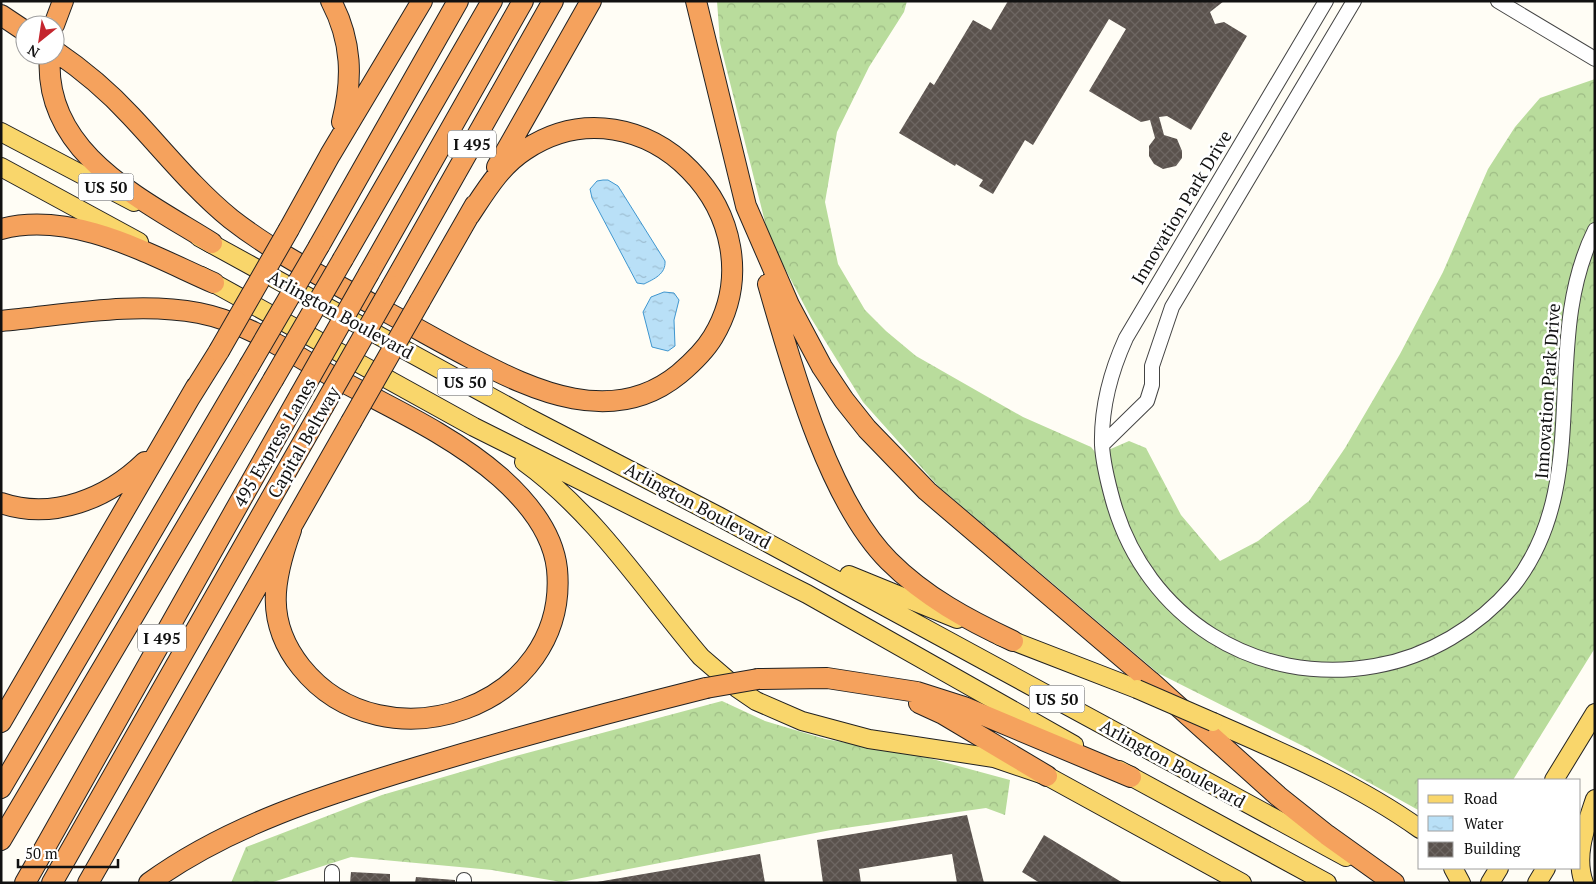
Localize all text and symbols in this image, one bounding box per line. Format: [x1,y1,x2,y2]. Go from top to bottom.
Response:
north arrow [15,15,65,65]
text: N [24,41,43,63]
street label: Innovation Park Drive [1125,125,1237,289]
road number: I 495 [448,130,496,158]
road number: US 50 [78,173,134,200]
street label: Arlington Boulevard [264,264,418,364]
street label: Innovation Park Drive [1529,302,1565,480]
road number: US 50 [438,368,492,396]
street label: 495 Express Lanes [227,373,321,511]
street label: Capital Beltway [261,381,345,502]
street label: Arlington Boulevard [621,456,775,554]
road number: I 495 [138,624,186,651]
road number: US 50 [1030,686,1084,712]
street label: Arlington Boulevard [1096,713,1250,813]
legend [1418,779,1581,869]
text: Road [1464,788,1497,808]
text: Water [1464,813,1504,833]
scale bar [18,836,118,868]
text: Building [1464,838,1522,858]
text: 50 m [25,843,58,863]

